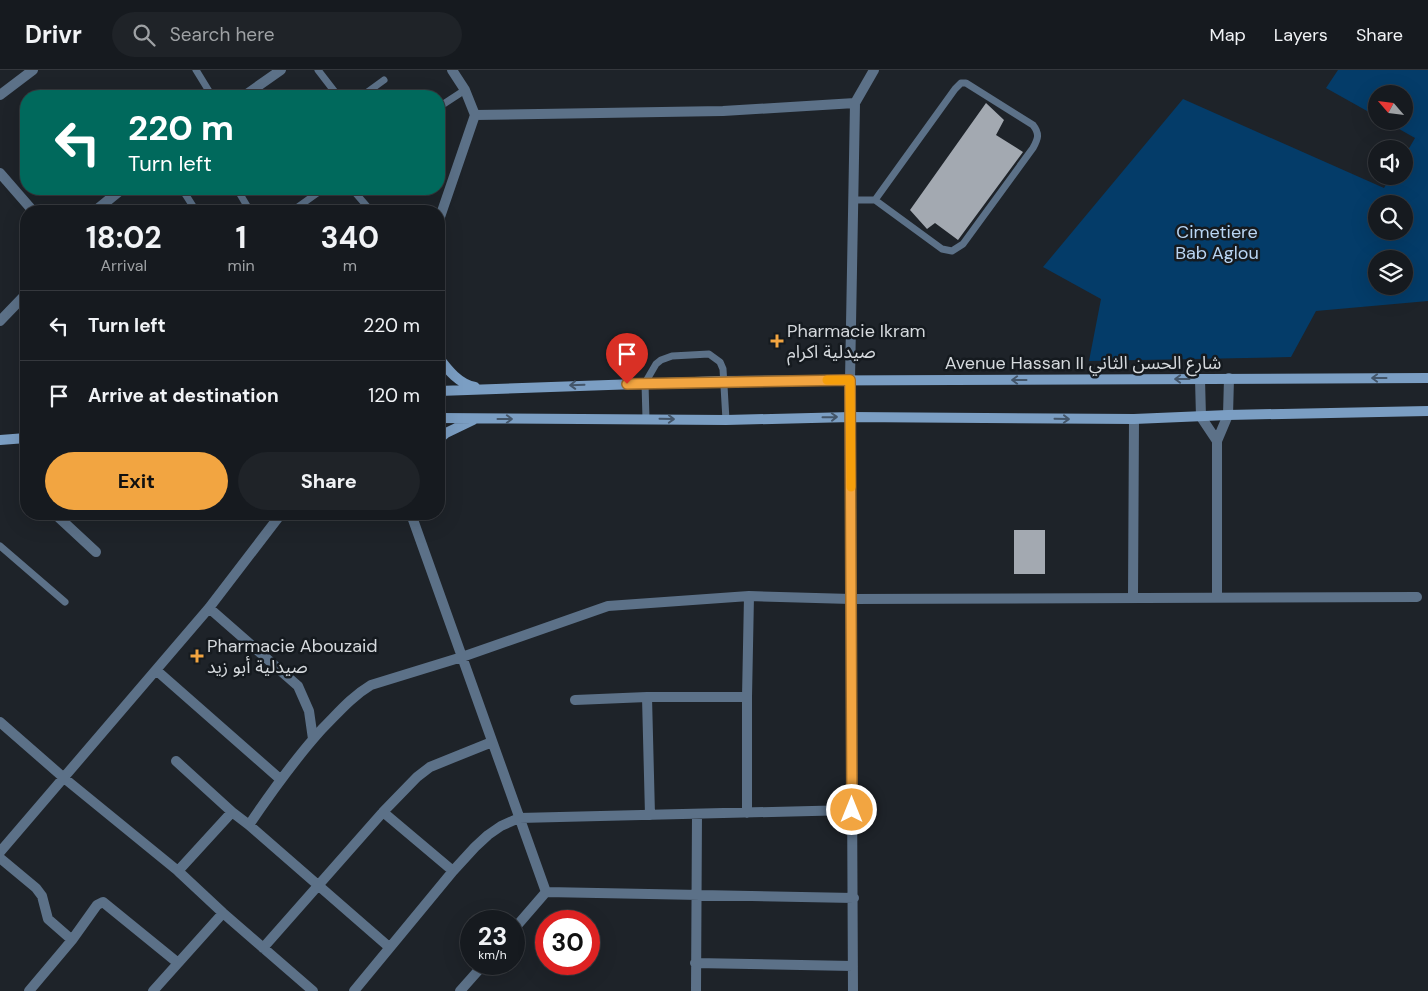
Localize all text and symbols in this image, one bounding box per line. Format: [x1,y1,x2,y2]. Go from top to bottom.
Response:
search box [112,12,462,57]
text: Drivr [25,19,82,50]
icon: search [130,21,158,49]
text: Search here [170,22,275,47]
text: Map [1210,23,1246,47]
text: Layers [1274,23,1328,47]
text: Share [1356,23,1403,47]
north arrow [1368,85,1412,130]
map controls [1368,85,1413,295]
text: 220 m [128,105,234,151]
icon: left [45,110,110,175]
button: sound [1368,140,1413,185]
text: Turn left [128,149,212,178]
button: search [1368,195,1413,240]
text: 18:02 [86,218,162,257]
text: 1 [236,218,247,257]
text: 340 [320,218,379,257]
park label: Cimetiere Bab Aglou [1175,220,1259,265]
button: layers [1368,250,1413,295]
text: Arrival [100,255,147,276]
text: min [227,255,255,276]
text: m [343,255,357,276]
icon: left [45,312,73,340]
text: Turn left [88,313,166,338]
text: 220 m [363,313,420,338]
place label: Pharmacie Ikram صيدلية اكرام [787,319,925,366]
pin [606,333,648,384]
marker: Pharmacie Ikram صيدلية اكرام [771,335,783,347]
icon: arrive [613,340,641,368]
street label: Avenue Hassan II شارع الحسن الثاني [945,351,1221,377]
one-way arrow [1372,373,1388,383]
one-way arrow [1174,374,1190,384]
one-way arrow [1012,375,1028,385]
one-way arrow [569,381,585,390]
icon: arrive [45,382,73,410]
text: Arrive at destination [88,383,279,408]
text: 120 m [368,383,420,408]
one-way arrow [822,413,838,422]
one-way arrow [496,414,513,424]
one-way arrow [659,414,675,424]
one-way arrow [1054,414,1070,424]
button: Exit [45,452,228,510]
button: Share [238,452,420,510]
place label: Pharmacie Abouzaid صيدلية أبو زيد [207,634,378,679]
marker: Pharmacie Abouzaid صيدلية أبو زيد [191,650,203,662]
position arrow [825,783,877,835]
speed limit sign: 30 [535,910,600,975]
text: 23 [478,920,507,953]
text: km/h [478,947,507,963]

